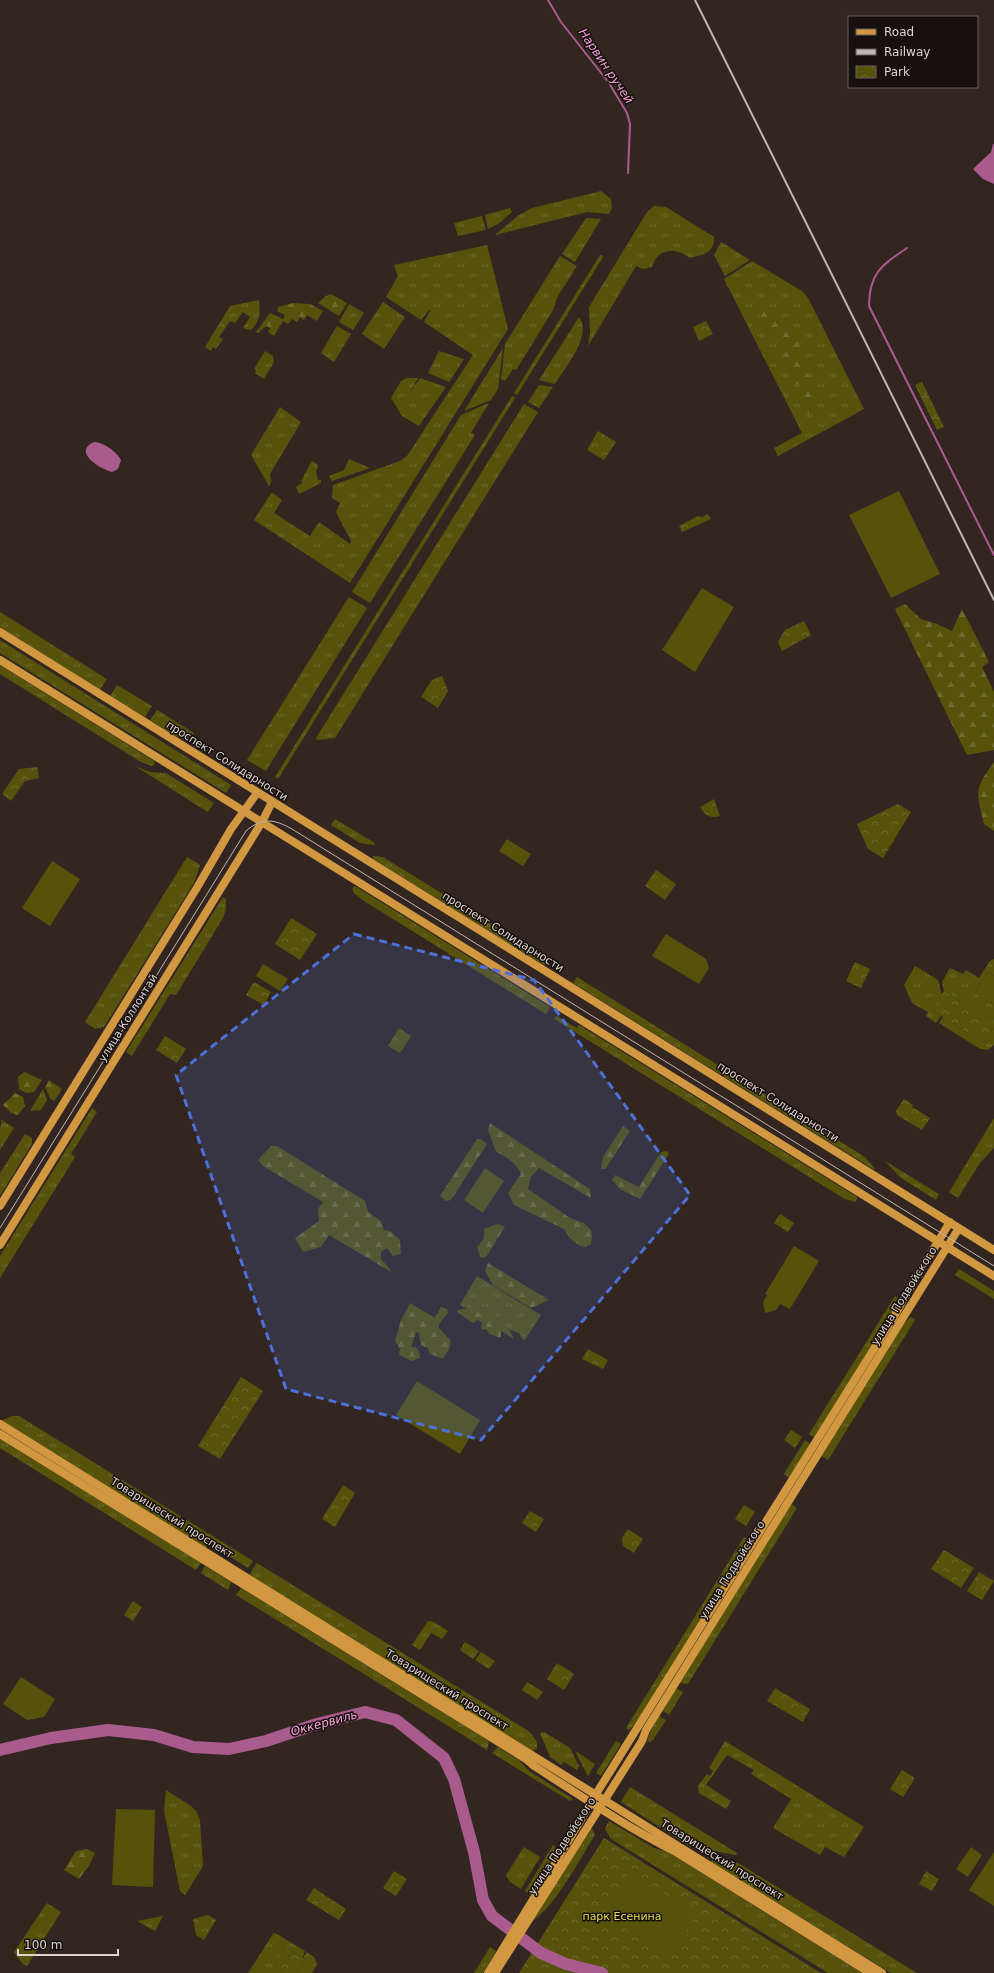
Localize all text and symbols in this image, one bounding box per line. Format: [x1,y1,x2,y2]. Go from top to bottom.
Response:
legend [848,16,978,88]
text: Road [884,25,914,39]
water label: Нарвин ручей [576,26,636,106]
text: Railway [884,45,930,59]
text: Park [884,65,910,79]
street label: проспект Солидарности [164,718,290,804]
street label: проспект Солидарности [440,889,566,975]
street label: улица Коллонтай [96,972,160,1064]
street label: проспект Солидарности [715,1059,841,1145]
street label: улица Подвойского [868,1244,940,1347]
street label: Товарищеский проспект [107,1474,236,1562]
street label: улица Подвойского [696,1518,768,1621]
street label: Товарищеский проспект [382,1646,511,1734]
water label: Оккервиль [289,1707,359,1739]
street label: улица Подвойского [526,1795,598,1897]
street label: Товарищеский проспект [657,1816,786,1904]
park label: парк Есенина [582,1910,662,1923]
scale bar [18,1931,118,1957]
text: 100 m [24,1938,62,1952]

